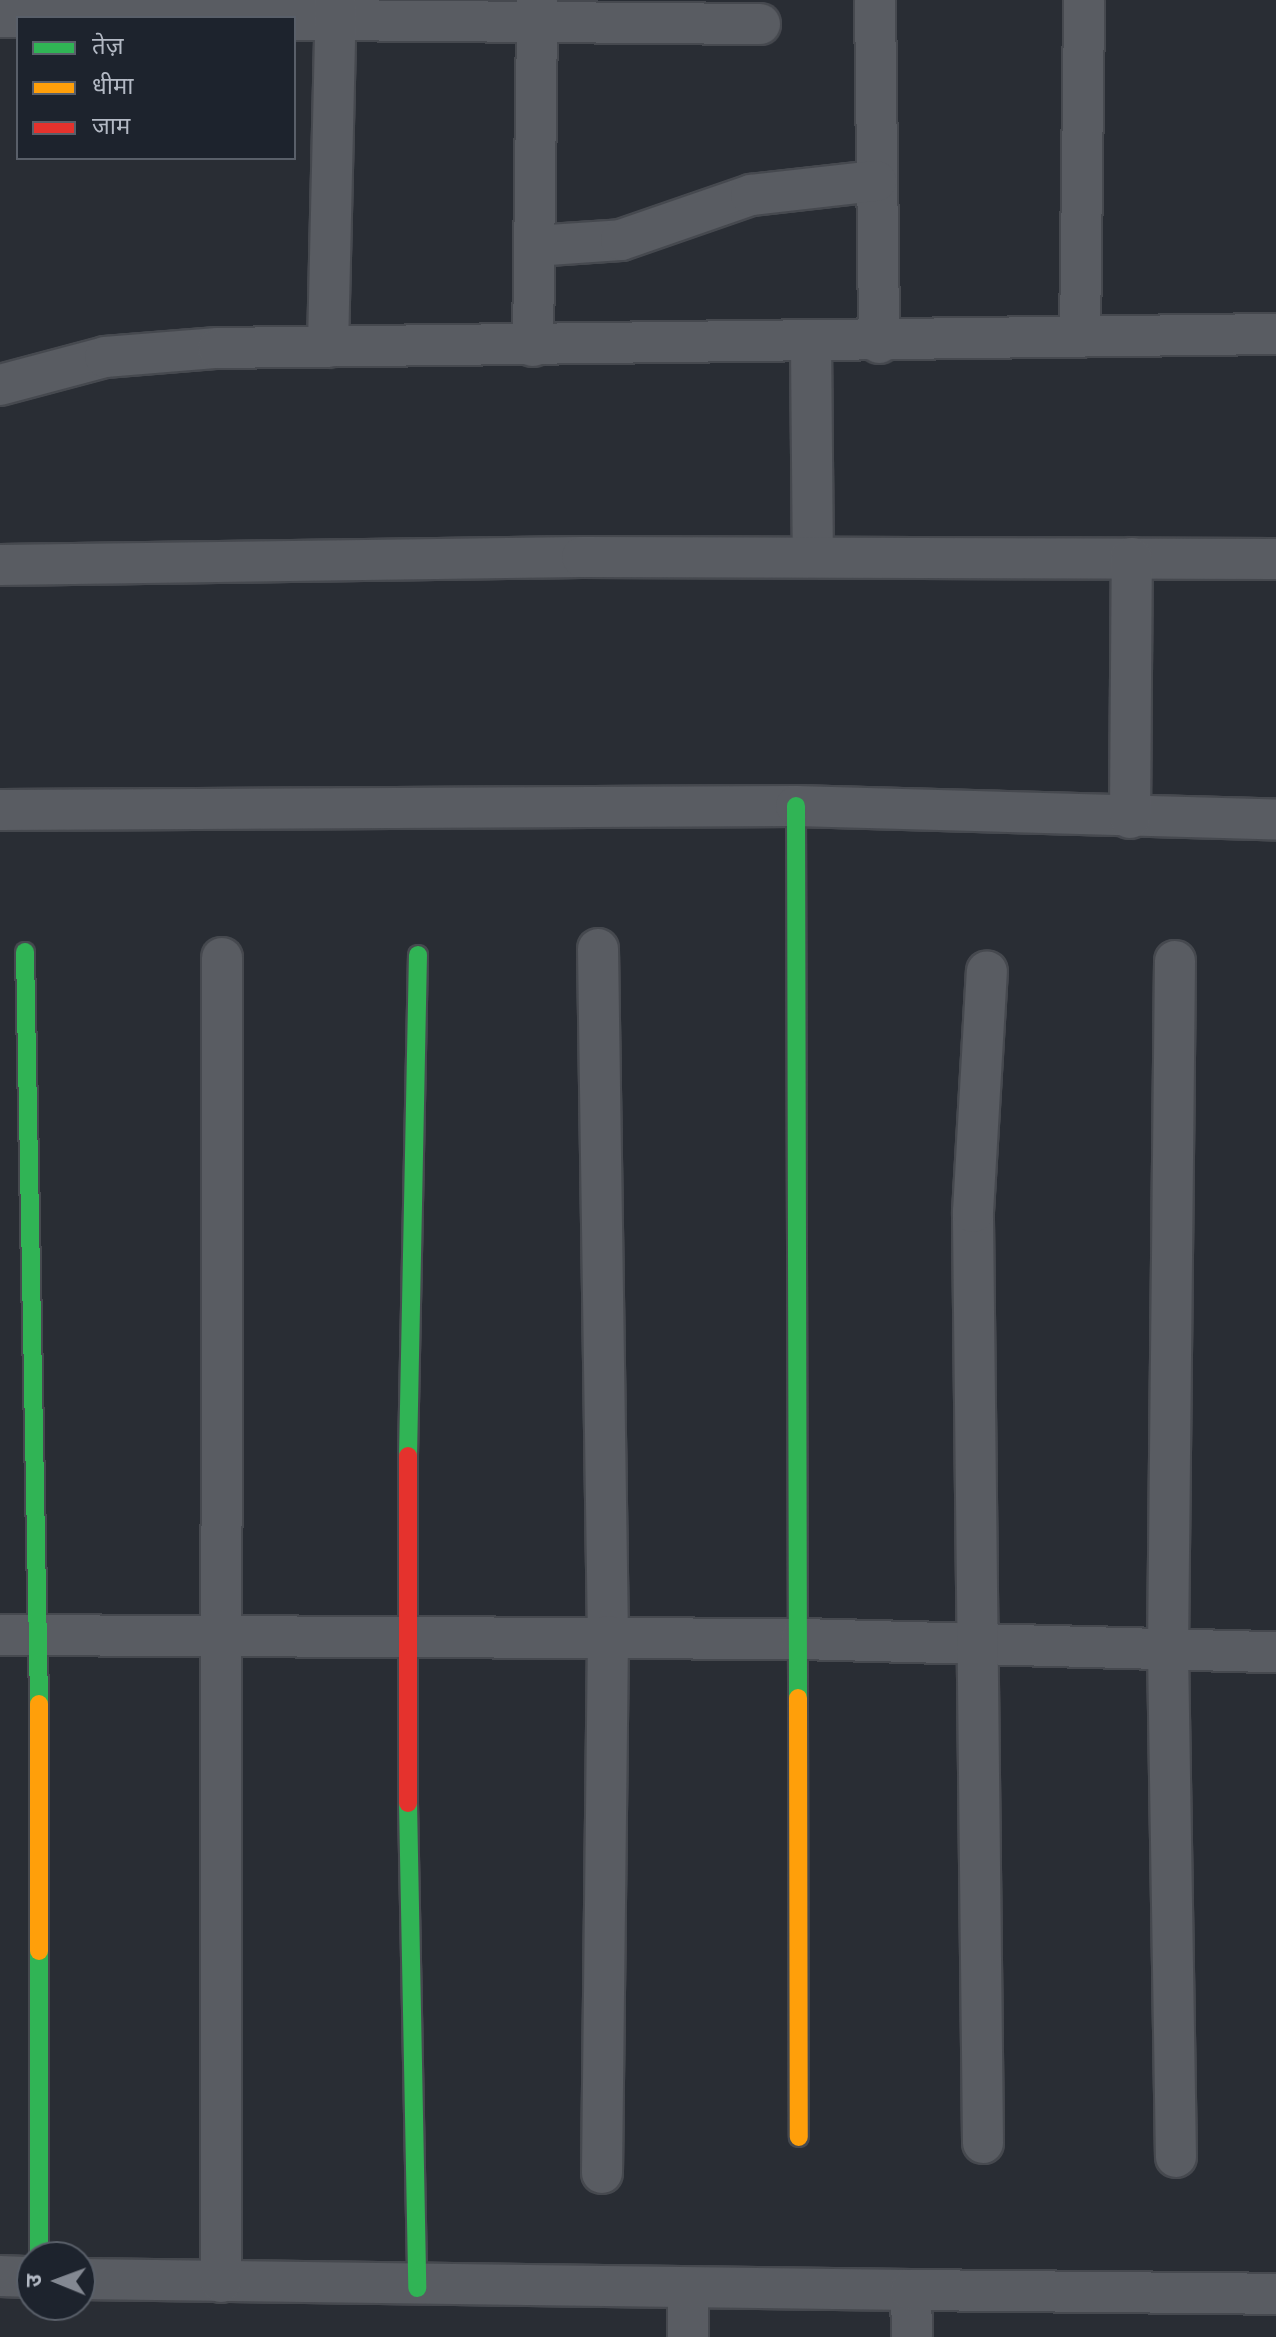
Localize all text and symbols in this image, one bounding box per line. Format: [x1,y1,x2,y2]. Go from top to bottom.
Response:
legend [16,16,296,160]
text: तेज़ [92,32,124,60]
text: धीमा [92,72,134,100]
text: जाम [92,112,130,140]
north arrow [16,2241,96,2321]
text: उ [20,2274,47,2287]

